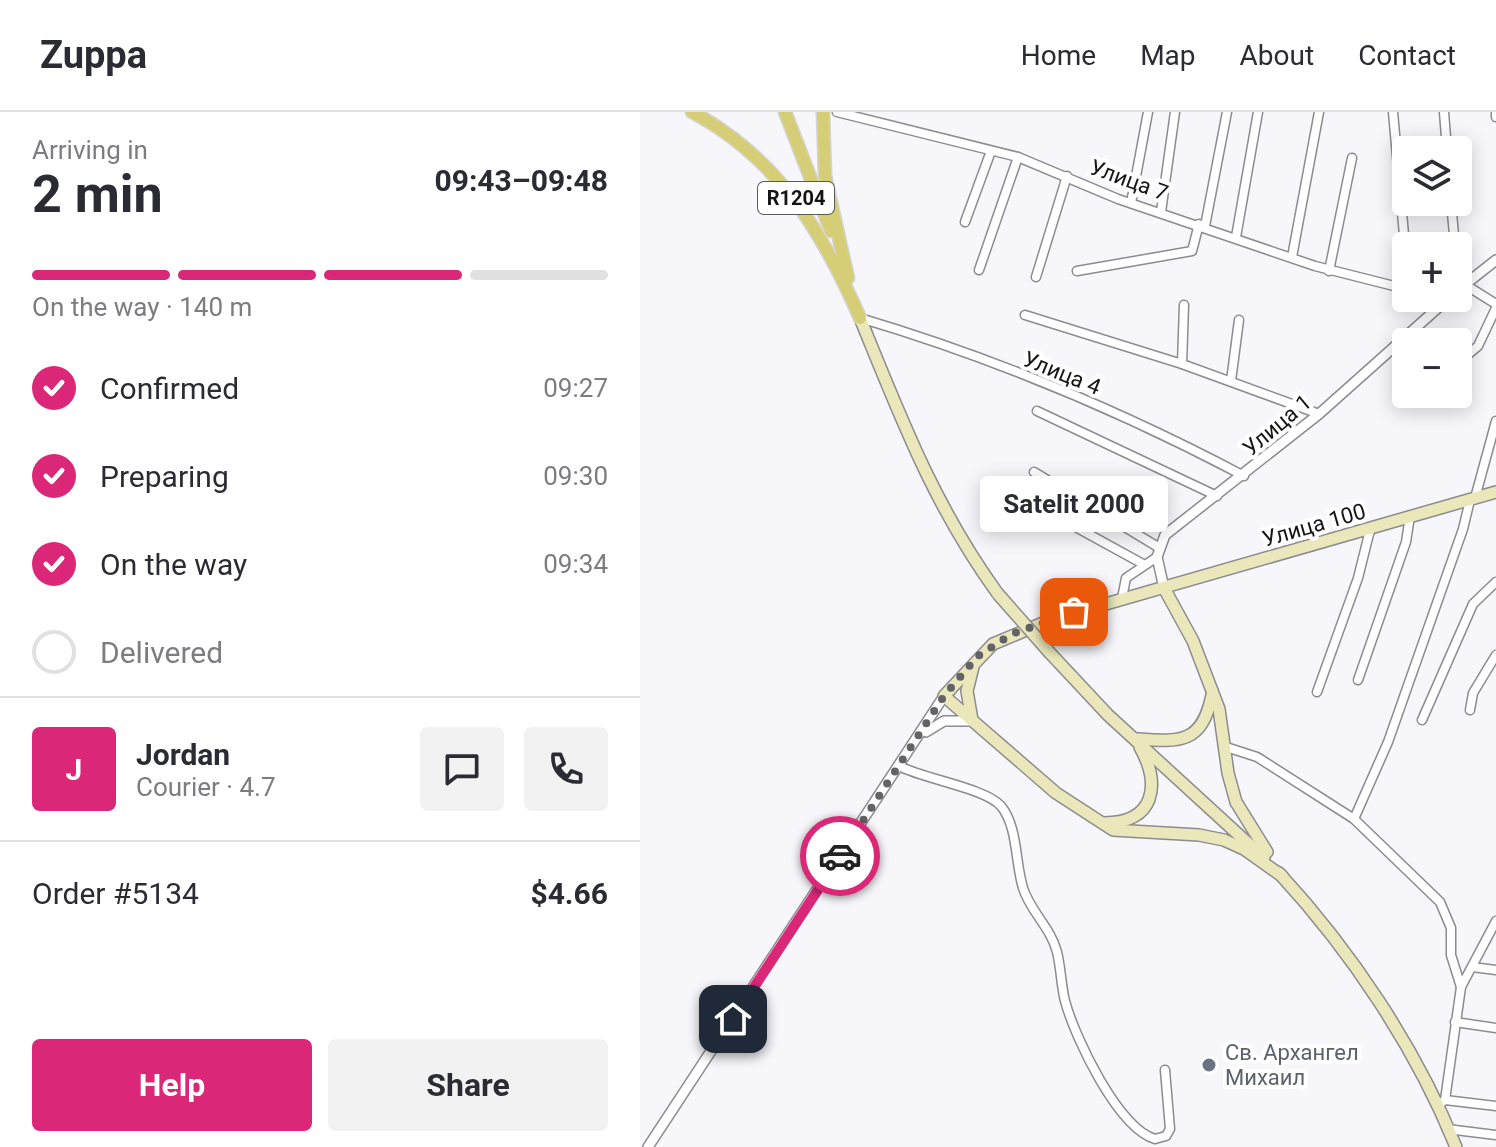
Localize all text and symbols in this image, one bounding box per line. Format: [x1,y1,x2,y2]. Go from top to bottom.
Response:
text: Zuppa [40,33,147,77]
text: Home [1021,39,1096,72]
text: Map [1140,39,1196,72]
text: About [1240,39,1314,72]
text: Contact [1358,39,1456,72]
text: Arriving in [32,135,148,165]
map controls [1392,136,1472,408]
button: layers [1392,136,1472,216]
street label: Улица 7 [1087,154,1171,206]
text: 09:43–09:48 [434,163,608,198]
text: 2 min [32,164,163,225]
road number: R1204 [758,182,834,214]
button: + [1392,232,1472,312]
text: On the way · 140 m [32,292,252,322]
button: − [1392,328,1472,408]
street label: Улица 4 [1020,346,1104,400]
icon: check [32,366,76,410]
text: Confirmed [100,371,239,406]
text: 09:27 [543,373,608,403]
street label: Улица 1 [1238,389,1316,461]
icon: check [32,454,76,498]
text: Preparing [100,459,229,494]
text: 09:30 [543,461,608,491]
callout: Satelit 2000 [980,476,1168,532]
text: Satelit 2000 [1003,489,1145,519]
street label: Улица 100 [1260,498,1368,552]
icon: check [32,542,76,586]
text: On the way [100,547,247,582]
text: 09:34 [543,549,608,579]
pin [1040,578,1108,646]
icon: bag [1052,590,1096,634]
text: Delivered [100,635,223,670]
button: chat [420,727,504,811]
button: phone [524,727,608,811]
text: Jordan [136,737,230,772]
text: J [66,752,82,787]
text: Courier · 4.7 [136,772,276,802]
courier [800,816,880,896]
icon: car [818,834,862,878]
text: Order #5134 [32,876,199,911]
text: $4.66 [530,876,608,911]
pin [699,985,767,1053]
icon: home [711,997,755,1041]
button: Help [32,1039,312,1131]
button: Share [328,1039,608,1131]
place label: Св. Архангел Михаил [1225,1040,1359,1090]
marker: Св. Архангел Михаил [1200,1056,1218,1074]

